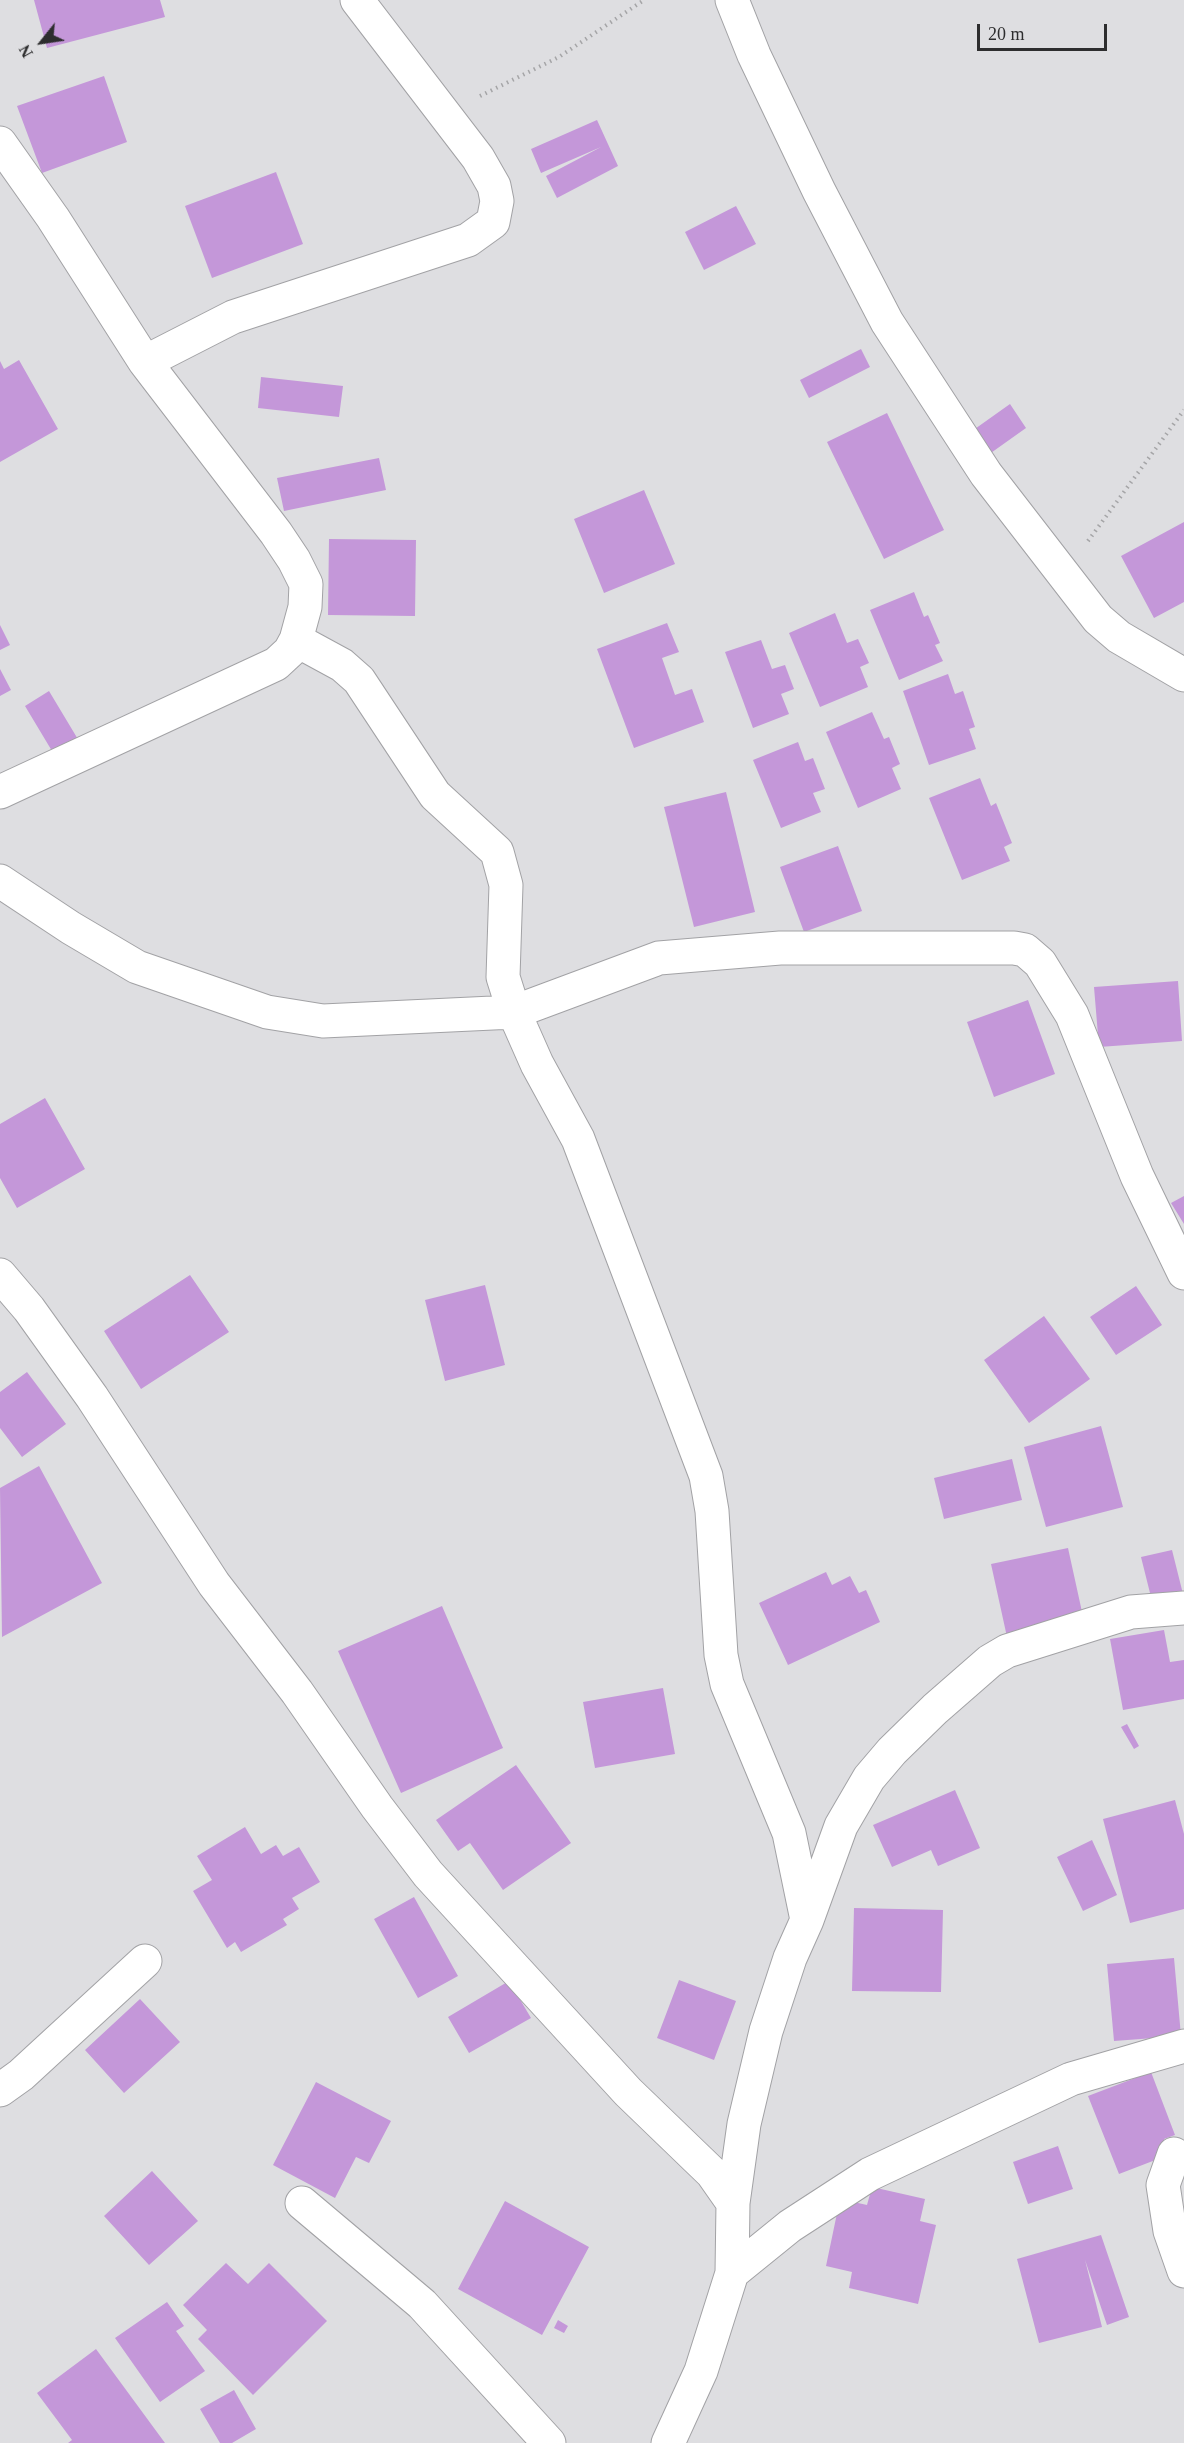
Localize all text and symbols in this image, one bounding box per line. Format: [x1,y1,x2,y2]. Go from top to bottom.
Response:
north arrow [12,12,72,72]
scale bar [980,12,1110,50]
text: 20 m [988,24,1025,44]
text: N [16,42,36,61]

